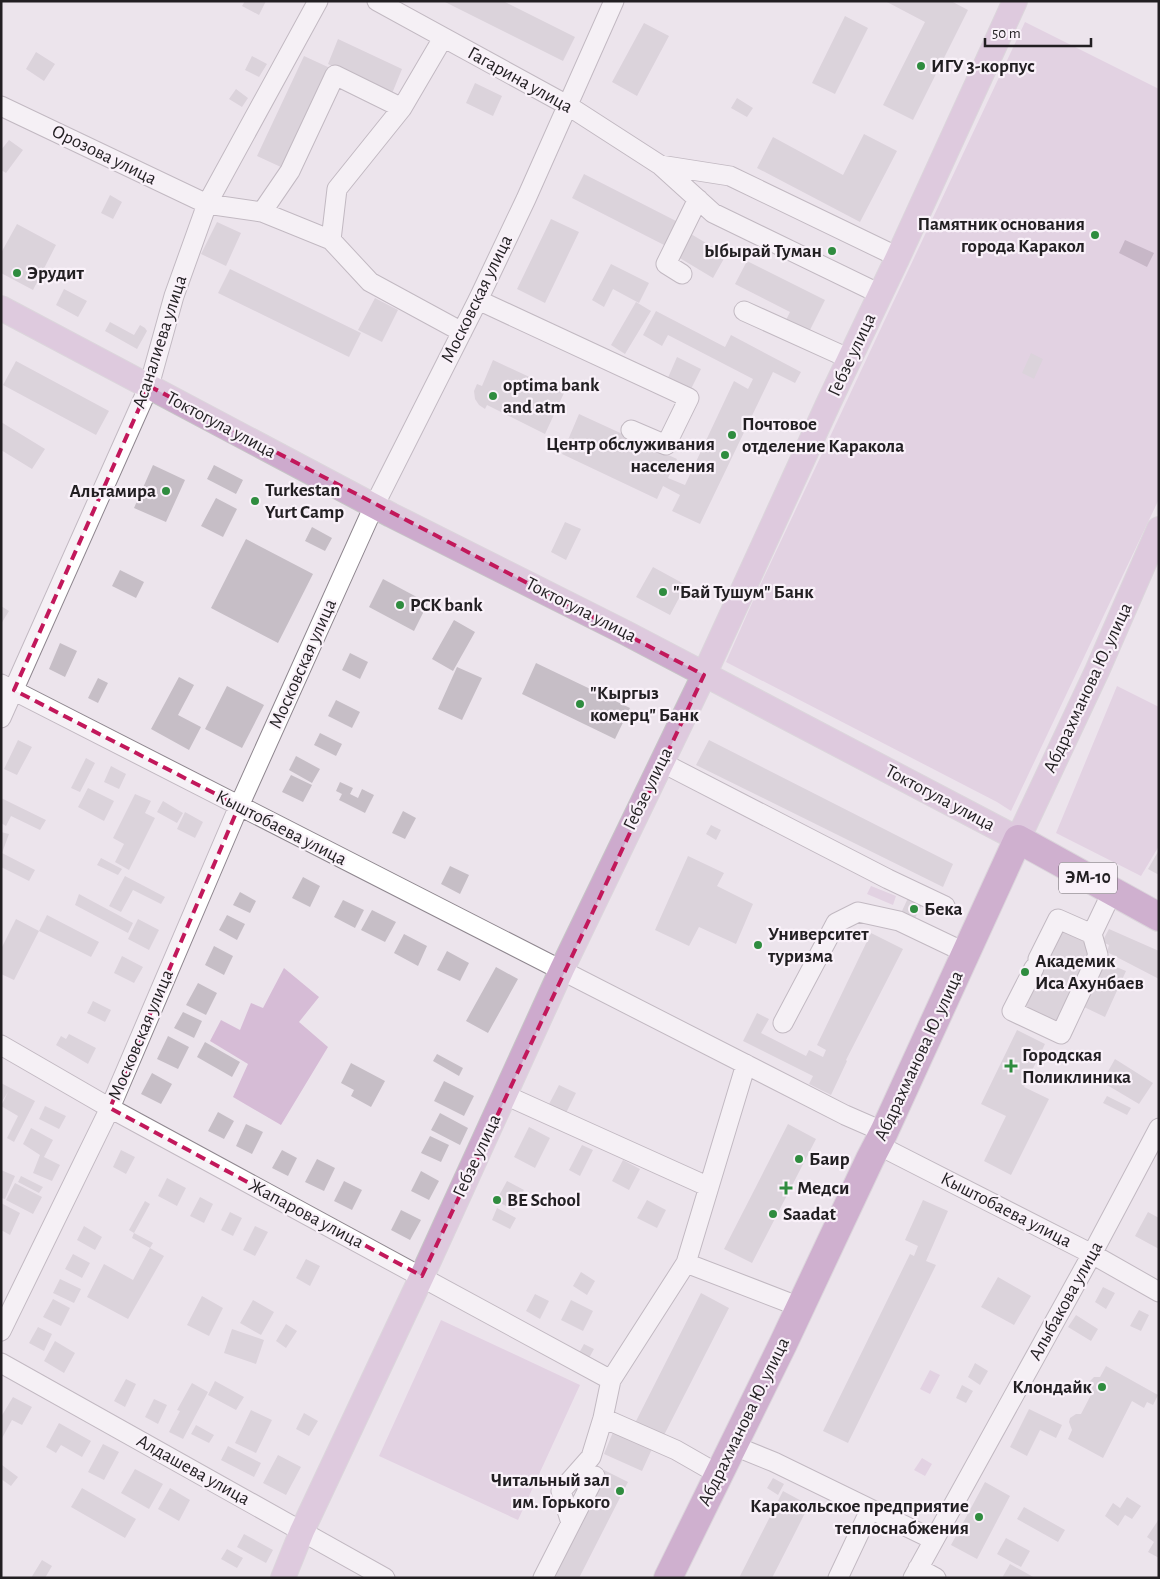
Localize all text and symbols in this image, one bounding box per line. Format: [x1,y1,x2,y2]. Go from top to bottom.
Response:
scale bar [985,15,1091,47]
text: 50 m [992,26,1021,41]
street label: Гагарина улица [464,43,576,117]
place label: ИГУ 3-корпус [931,57,1035,76]
marker: ИГУ 3-корпус [915,60,927,72]
street label: Орозова улица [49,121,160,189]
place label: Памятник основания города Каракол [917,215,1085,256]
marker: Памятник основания города Каракол [1089,229,1101,241]
street label: Московская улица [438,232,516,366]
place label: Ыбырай Туман [704,242,822,261]
marker: Ыбырай Туман [826,245,838,257]
place label: Эрудит [27,264,84,283]
marker: Эрудит [11,267,23,279]
street label: Асаналиева улица [129,273,191,411]
street label: Гебзе улица [825,310,880,399]
place label: optima bank and atm [503,376,600,417]
street label: Токтогула улица [163,388,279,462]
marker: optima bank and atm [487,390,499,402]
place label: Почтовое отделение Каракола [742,415,904,456]
marker: Почтовое отделение Каракола [726,429,738,441]
place label: Центр обслуживания населения [546,435,715,476]
marker: Центр обслуживания населения [719,449,731,461]
place label: Turkestan Yurt Camp [265,481,344,522]
place label: Альтамира [70,482,156,501]
marker: Альтамира [160,485,172,497]
marker: Turkestan Yurt Camp [249,495,261,507]
street label: Токтогула улица [523,574,640,646]
place label: "Бай Тушум" Банк [673,583,814,602]
marker: "Бай Тушум" Банк [657,586,669,598]
street label: Московская улица [266,596,340,732]
place label: PCK bank [410,596,483,615]
marker: PCK bank [394,599,406,611]
street label: Абдрахманова Ю. улица [1040,600,1136,776]
place label: "Кыргыз комерц" Банк [590,684,699,725]
marker: "Кыргыз комерц" Банк [574,698,586,710]
street label: Гебзе улица [620,744,676,833]
street label: Токтогула улица [882,761,998,835]
street label: Кыштобаева улица [212,787,350,869]
road number: ЭМ-10 [1059,862,1117,894]
place label: Бека [924,900,962,919]
marker: Бека [908,903,920,915]
place label: Университет туризма [767,925,869,966]
marker: Университет туризма [752,939,764,951]
place label: Академик Иса Ахунбаев [1035,952,1144,993]
marker: Академик Иса Ахунбаев [1019,966,1031,978]
street label: Московская улица [105,967,177,1103]
street label: Абдрахманова Ю. улица [871,968,967,1144]
place label: Городская Поликлиника [1022,1046,1131,1087]
marker: Городская Поликлиника [1004,1059,1018,1073]
street label: Гебзе улица [450,1111,505,1200]
place label: Баир [809,1150,850,1169]
marker: Баир [793,1153,805,1165]
street label: Кыштобаева улица [937,1169,1075,1251]
street label: Жапарова улица [245,1176,367,1252]
place label: Медси [797,1179,849,1198]
marker: Медси [779,1181,793,1195]
place label: BE School [507,1191,581,1210]
marker: BE School [491,1194,503,1206]
place label: Saadat [783,1205,837,1224]
marker: Saadat [767,1208,779,1220]
street label: Алыбакова улица [1026,1238,1107,1364]
street label: Абдрахманова Ю. улица [695,1334,793,1509]
place label: Клондайк [1012,1378,1093,1397]
marker: Клондайк [1096,1381,1108,1393]
street label: Алдашева улица [133,1431,253,1509]
place label: Читальный зал им. Горького [491,1471,610,1512]
marker: Читальный зал им. Горького [614,1485,626,1497]
place label: Каракольское предприятие теплоснабжения [750,1497,969,1538]
marker: Каракольское предприятие теплоснабжения [973,1511,985,1523]

